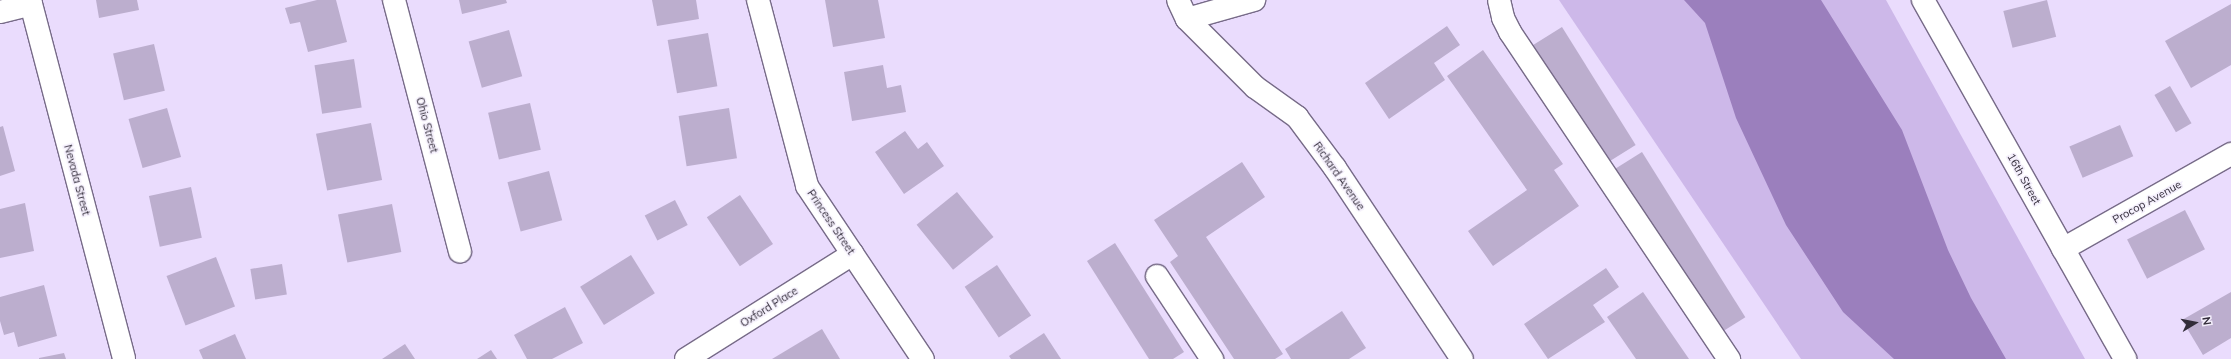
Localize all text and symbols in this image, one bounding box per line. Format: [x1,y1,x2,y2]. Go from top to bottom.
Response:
street label: Ohio Street [413,96,441,154]
street label: Richard Avenue [1311,139,1367,213]
street label: Nevada Street [61,143,93,217]
street label: 16th Street [2004,151,2044,207]
street label: Procop Avenue [2110,178,2184,226]
street label: Princess Street [804,187,858,257]
street label: Oxford Place [738,284,800,330]
north arrow [2175,303,2215,343]
text: N [2199,316,2214,326]

